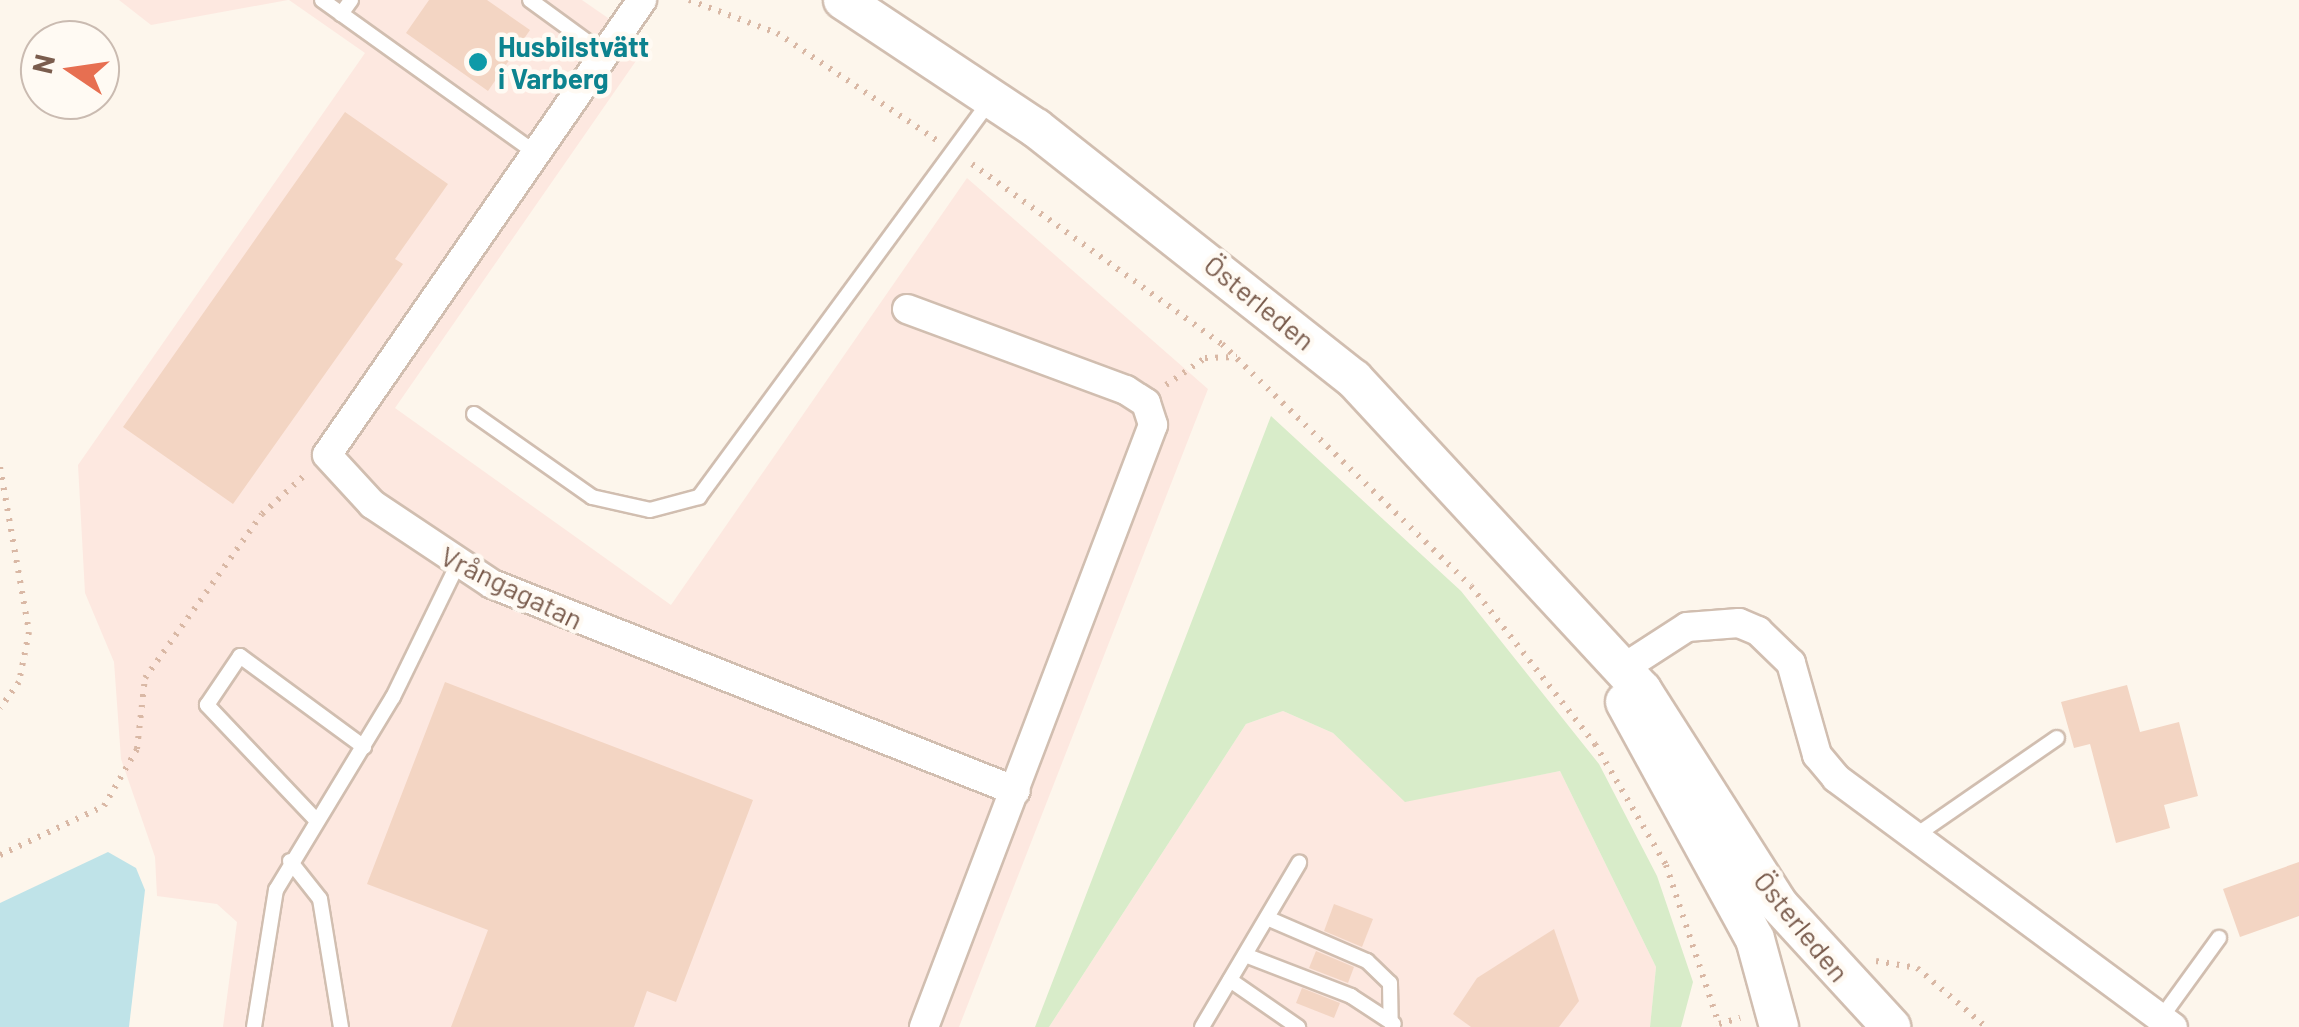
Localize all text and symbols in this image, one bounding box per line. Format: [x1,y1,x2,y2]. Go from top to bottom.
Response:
north arrow [20,20,120,120]
place label: Husbilstvätt i Varberg [498,29,649,95]
text: N [24,51,61,77]
marker: Husbilstvätt i Varberg [467,51,489,73]
street label: Österleden [1198,247,1322,357]
street label: Vrångagatan [436,538,588,636]
street label: Österleden [1747,864,1857,988]

